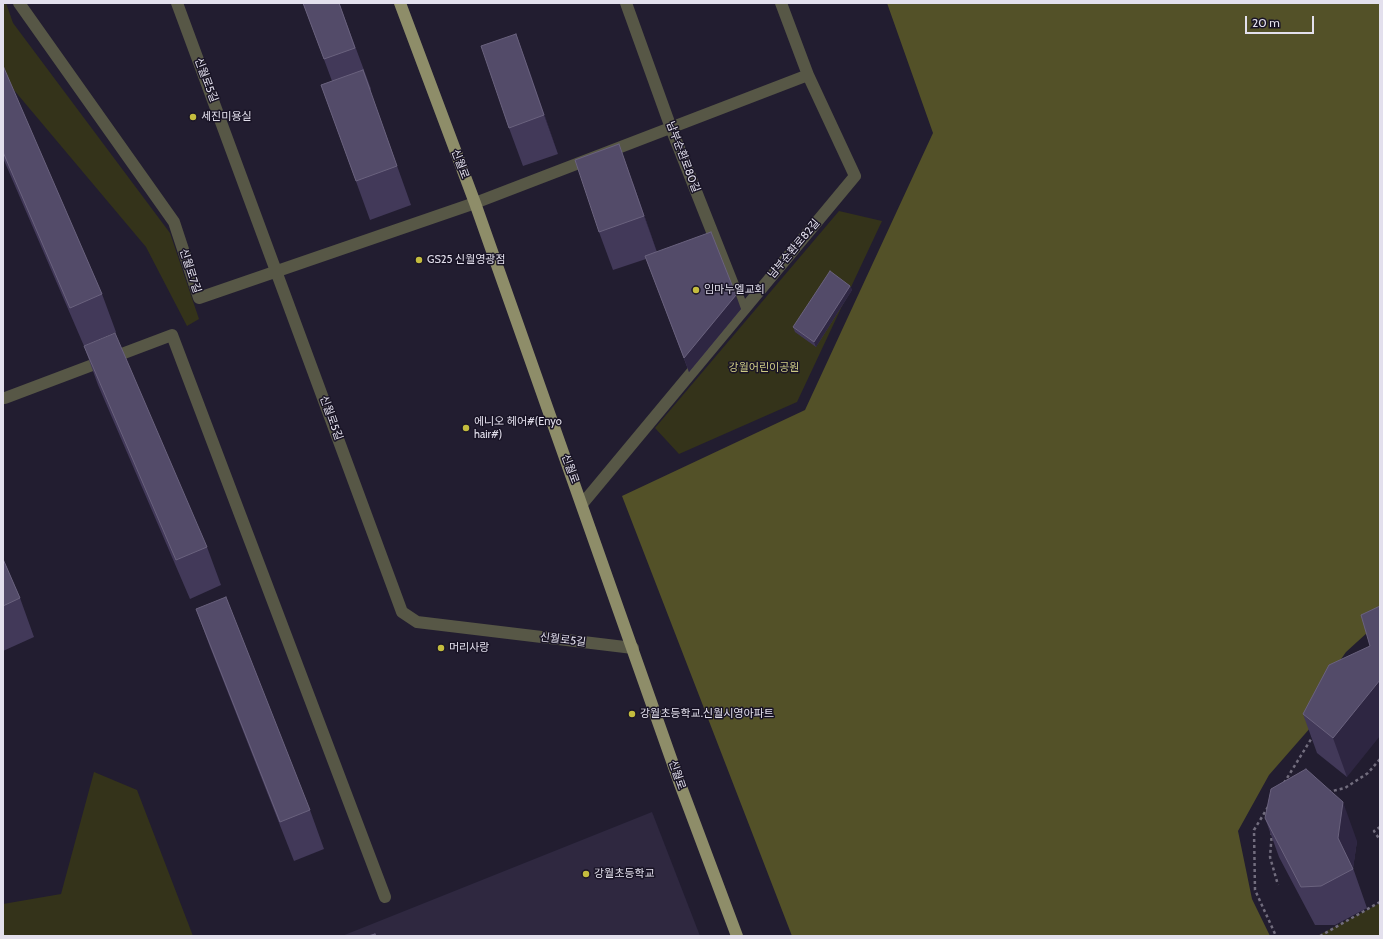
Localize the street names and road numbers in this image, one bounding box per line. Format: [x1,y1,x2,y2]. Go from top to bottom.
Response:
street label: 신월로5길 [192,56,220,104]
street label: 남부순환로80길 [663,120,703,194]
street label: 신월로 [448,147,472,181]
street label: 남부순환로82길 [765,217,823,281]
street label: 신월로7길 [177,247,203,295]
street label: 신월로5길 [317,394,345,442]
street label: 신월로 [559,452,581,486]
street label: 신월로5길 [539,631,587,649]
street label: 신월로 [666,758,688,792]

